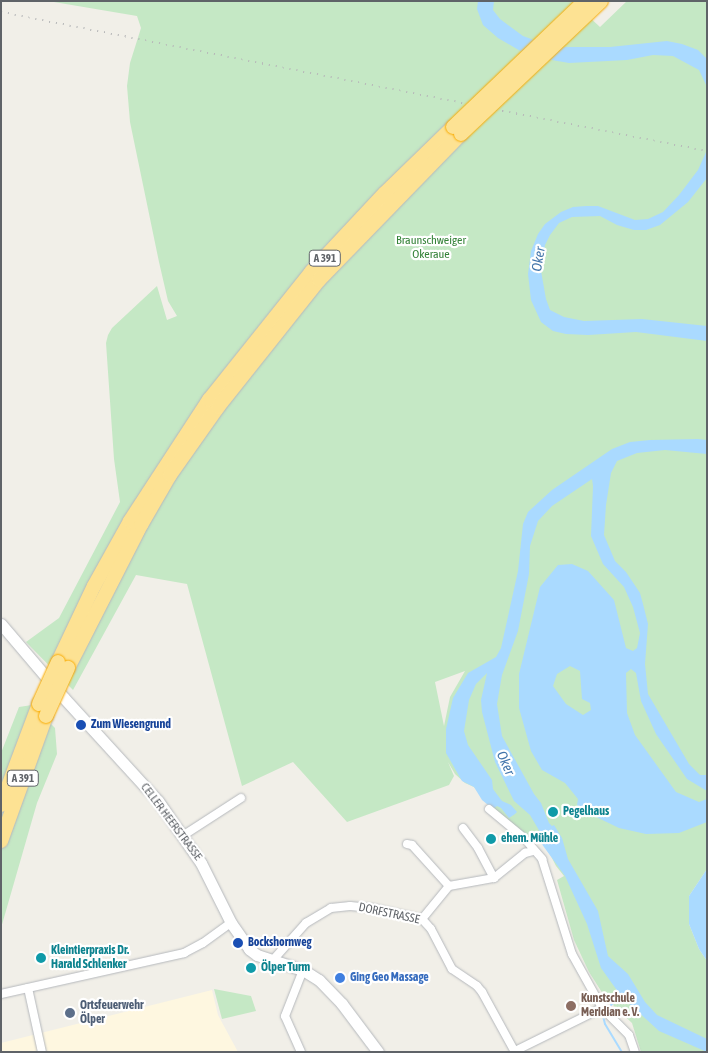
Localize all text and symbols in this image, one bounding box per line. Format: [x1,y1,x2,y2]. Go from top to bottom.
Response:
park label: Braunschweiger Okeraue [396,234,466,262]
water label: Oker [528,246,548,272]
road number: A 391 [309,250,341,266]
place label: Zum Wiesengrund [91,718,171,732]
marker: Zum Wiesengrund [75,719,87,731]
water label: Oker [493,748,519,778]
road number: A 391 [7,770,39,786]
street label: CELLER HEERSTRASSE [137,780,205,864]
place label: Pegelhaus [563,805,609,819]
marker: Pegelhaus [547,806,559,818]
place label: ehem. Mühle [501,832,558,846]
marker: ehem. Mühle [485,833,497,845]
street label: DORFSTRASSE [357,901,421,927]
place label: Bockshornweg [248,936,312,950]
marker: Bockshornweg [232,937,244,949]
place label: Kleintierpraxis Dr. Harald Schlenker [51,944,129,972]
marker: Kleintierpraxis Dr. Harald Schlenker [35,952,47,964]
place label: Ölper Turm [261,961,310,975]
marker: Ölper Turm [245,962,257,974]
place label: Ging Geo Massage [350,971,429,985]
marker: Ging Geo Massage [334,972,346,984]
place label: Kunstschule Meridian e. V. [581,992,639,1020]
place label: Ortsfeuerwehr Ölper [80,999,144,1027]
marker: Kunstschule Meridian e. V. [565,1000,577,1012]
marker: Ortsfeuerwehr Ölper [64,1007,76,1019]

